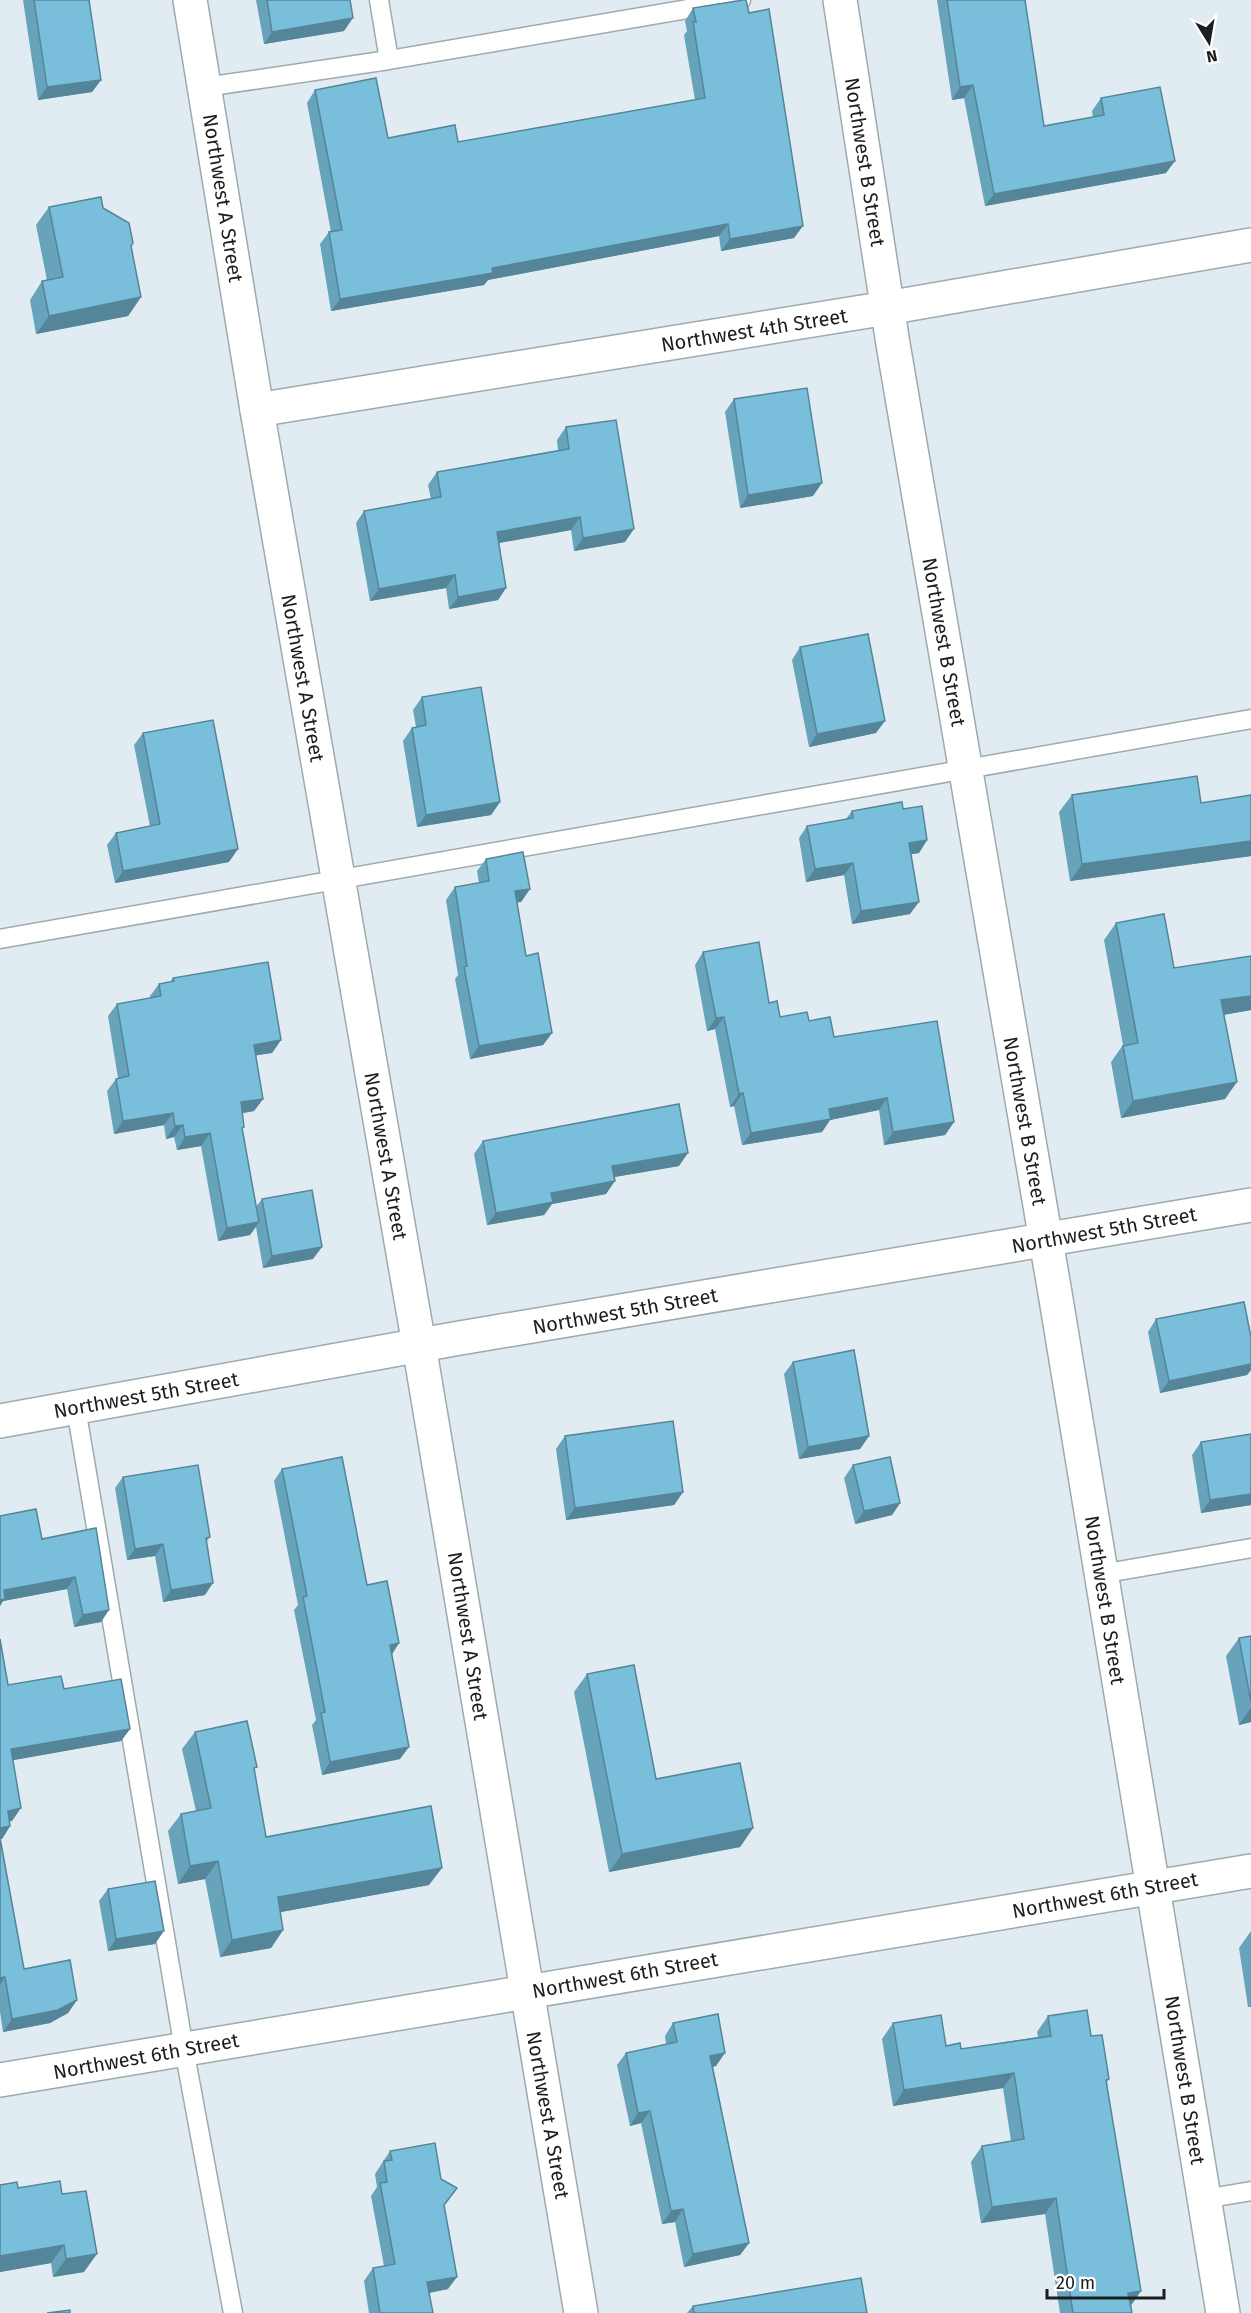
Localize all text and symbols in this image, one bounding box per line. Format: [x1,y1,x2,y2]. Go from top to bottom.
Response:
north arrow [1179,12,1239,72]
text: N [1205,46,1219,67]
street label: Northwest B Street [840,76,890,249]
street label: Northwest A Street [198,112,248,285]
street label: Northwest 4th Street [659,303,850,357]
street label: Northwest B Street [917,556,971,729]
street label: Northwest A Street [276,592,330,765]
street label: Northwest B Street [998,1035,1052,1208]
street label: Northwest A Street [359,1070,413,1243]
street label: Northwest 5th Street [1010,1202,1199,1258]
street label: Northwest 5th Street [531,1283,720,1339]
street label: Northwest 5th Street [52,1367,241,1423]
street label: Northwest B Street [1080,1514,1130,1687]
street label: Northwest A Street [443,1550,493,1723]
street label: Northwest 6th Street [1010,1867,1201,1923]
street label: Northwest 6th Street [530,1947,721,2003]
street label: Northwest B Street [1160,1994,1210,2167]
street label: Northwest 6th Street [51,2028,242,2084]
street label: Northwest A Street [521,2029,575,2202]
scale bar [1047,2262,1164,2300]
text: 20 m [1056,2272,1095,2294]

